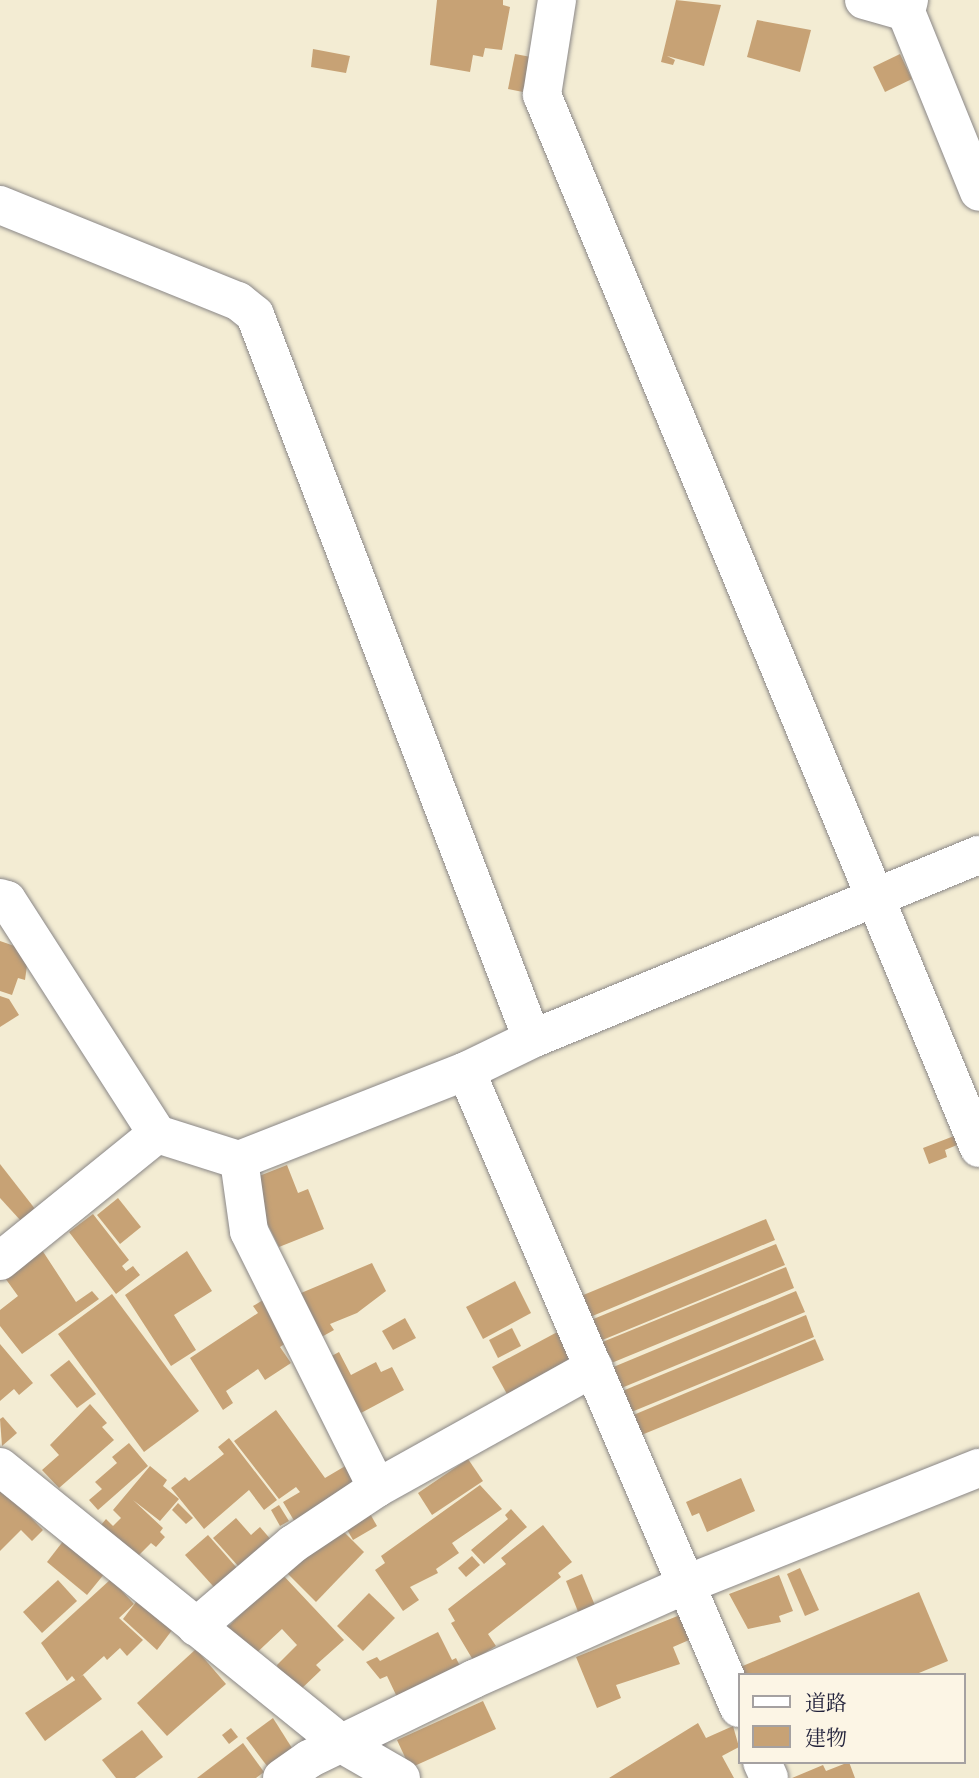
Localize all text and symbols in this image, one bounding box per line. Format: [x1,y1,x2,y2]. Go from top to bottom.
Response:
legend [738,1673,965,1764]
text: 道路 [805,1694,847,1715]
text: 建物 [805,1729,847,1750]

